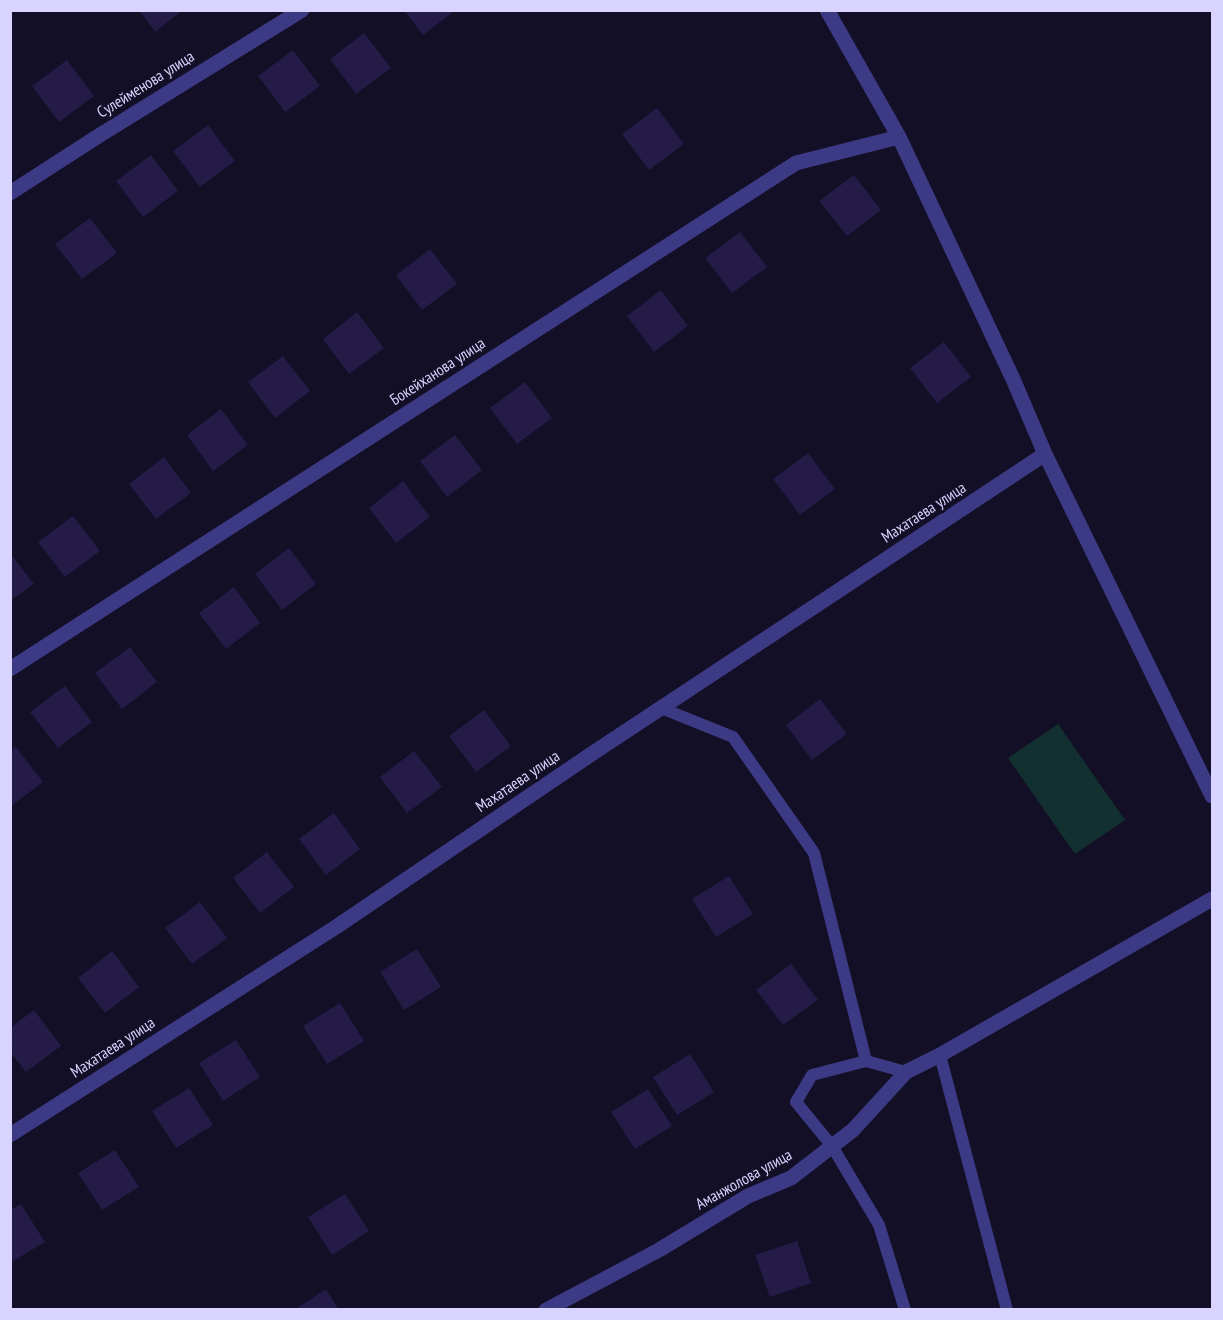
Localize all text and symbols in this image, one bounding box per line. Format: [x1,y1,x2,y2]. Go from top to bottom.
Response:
street label: Сулейменова улица [94,47,198,123]
street label: Бокейханова улица [387,334,489,410]
street label: Махатаева улица [878,479,970,547]
street label: Махатаева улица [473,747,563,817]
street label: Махатаева улица [67,1014,159,1082]
street label: Аманжолова улица [692,1146,796,1214]

